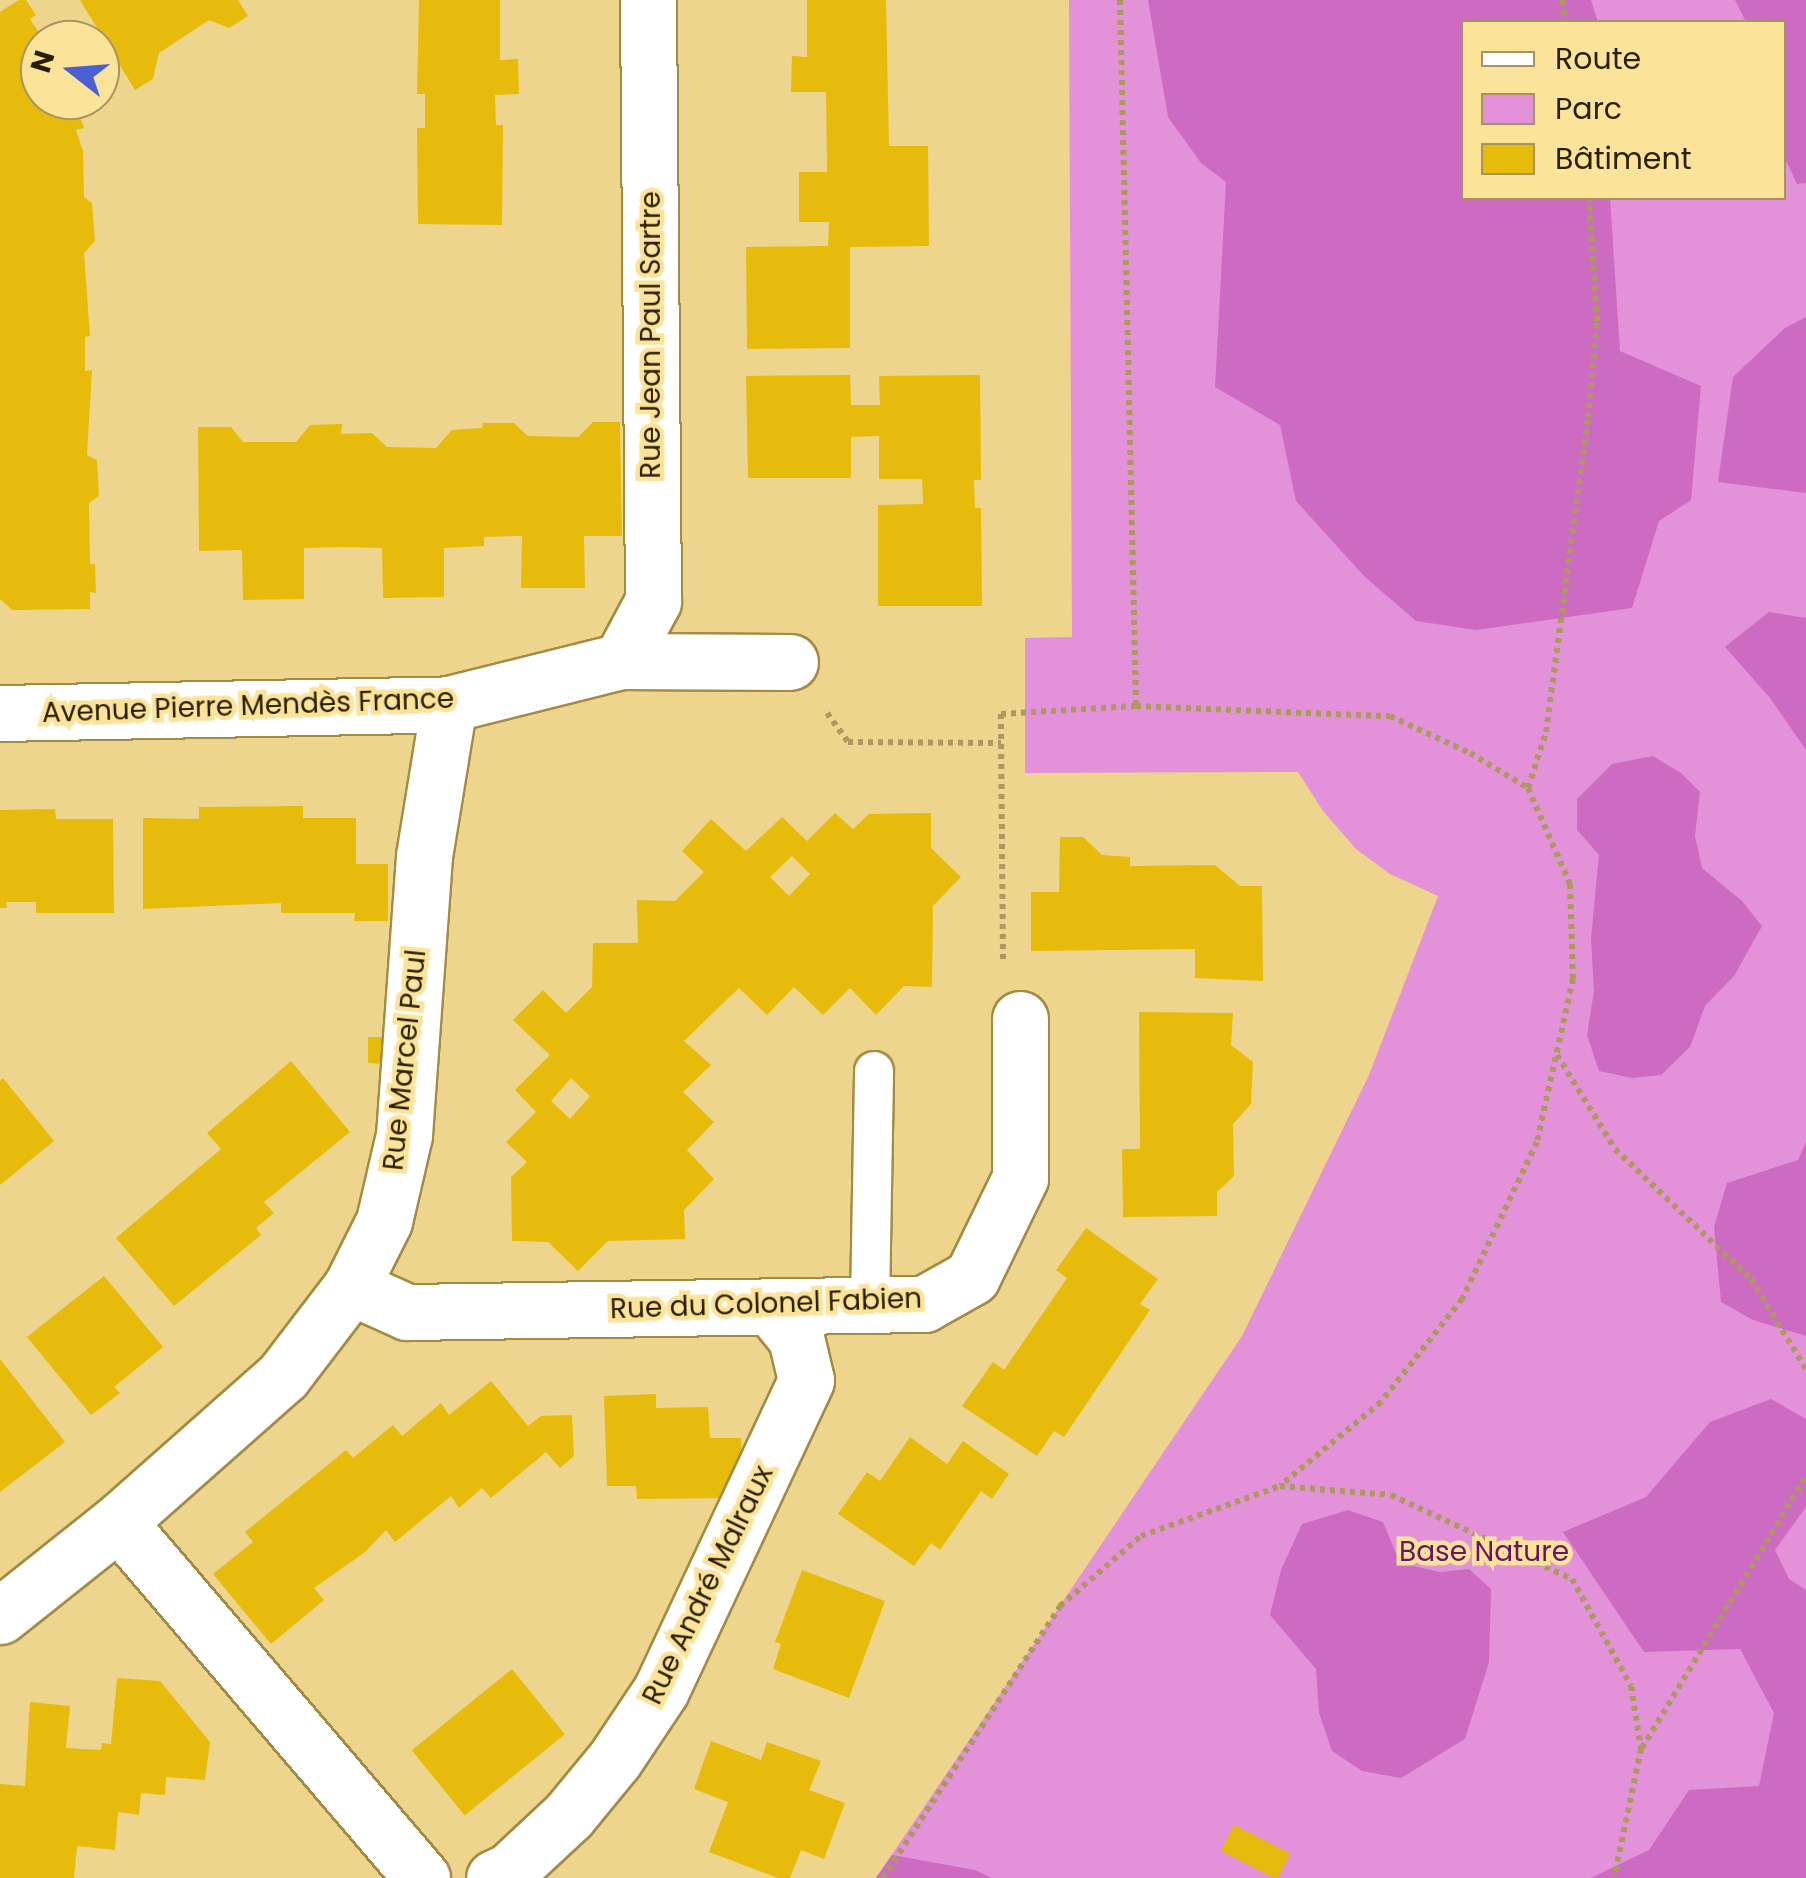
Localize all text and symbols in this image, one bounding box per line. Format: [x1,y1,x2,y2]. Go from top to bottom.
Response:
north arrow [20,20,120,120]
legend [1461,20,1786,200]
text: Route [1555,37,1641,80]
text: N [21,46,64,77]
text: Parc [1555,87,1622,130]
text: Bâtiment [1555,137,1692,180]
street label: Rue Jean Paul Sartre [634,191,668,479]
street label: Avenue Pierre Mendès France [41,682,455,730]
street label: Rue Marcel Paul [377,948,433,1172]
street label: Rue du Colonel Fabien [609,1282,923,1326]
street label: Rue André Malraux [636,1460,780,1710]
park label: Base Nature [1399,1535,1569,1569]

